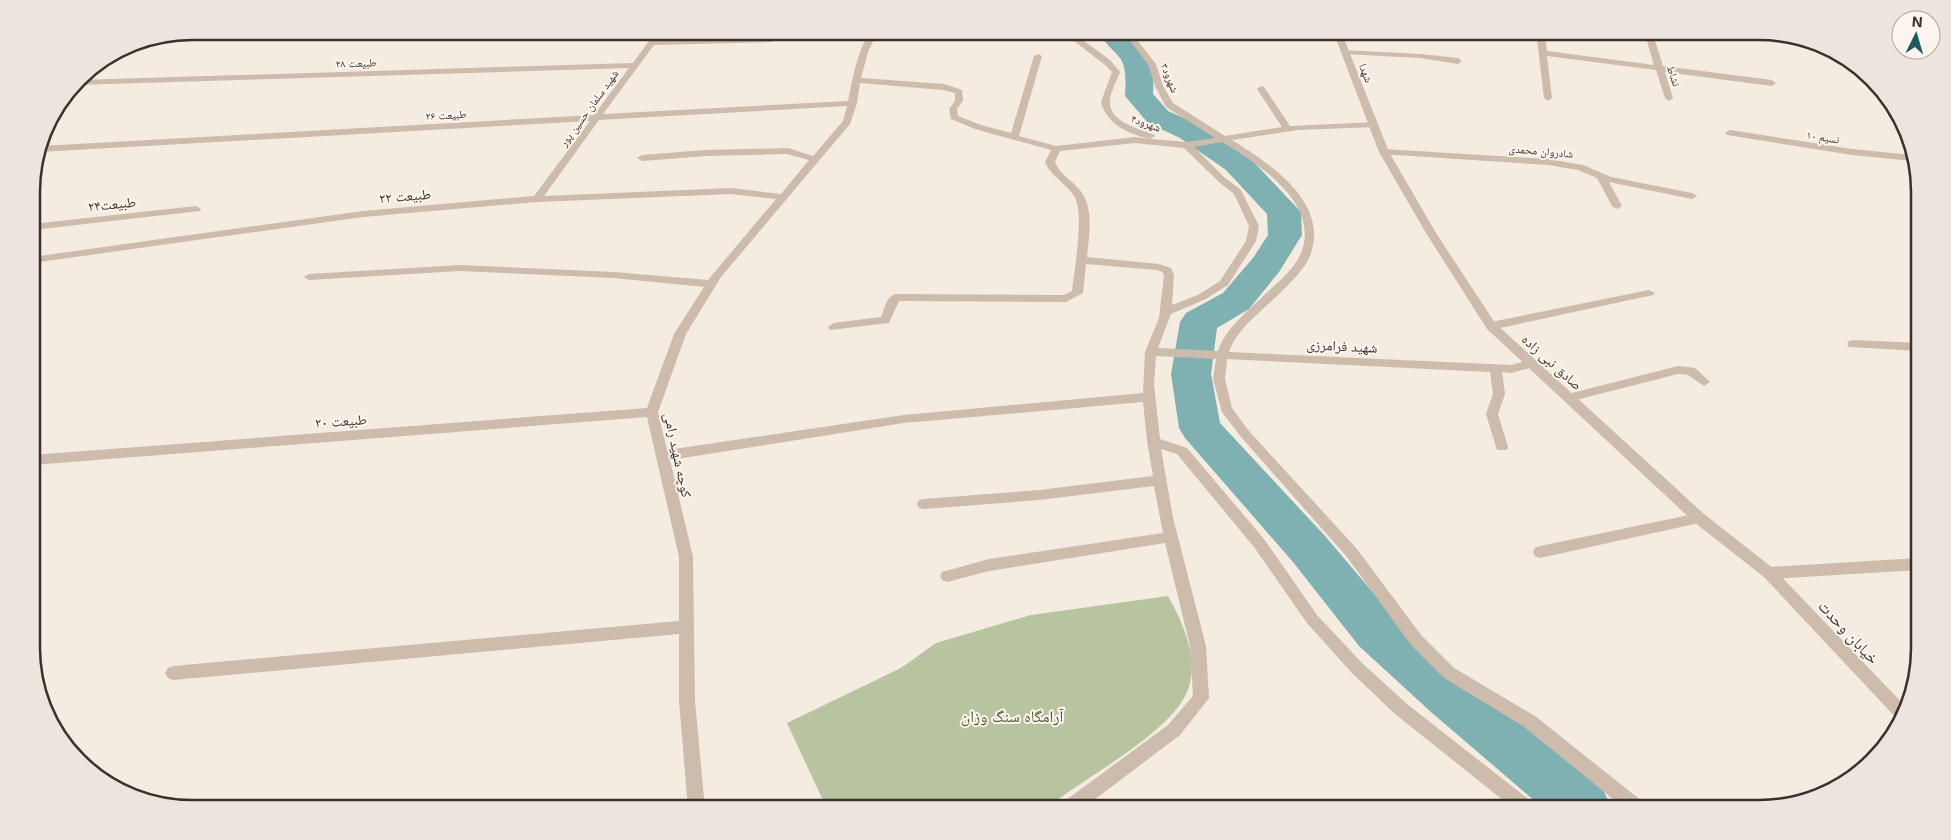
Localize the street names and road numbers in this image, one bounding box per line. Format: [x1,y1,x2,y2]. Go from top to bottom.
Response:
street label: طبیعت ۲۸ [335,55,377,71]
street label: شهرود۳ [1158,61,1182,95]
street label: شهدا [1356,61,1376,85]
street label: نشاط [1664,64,1684,88]
street label: شهید سلمان حسین پور [556,67,622,150]
street label: طبیعت ۲۶ [425,107,467,123]
street label: شهرود۴ [1129,111,1163,135]
street label: نسیم ۱۰ [1805,127,1840,147]
street label: شادروان محمدی [1508,141,1574,161]
street label: طبیعت ۲۲ [378,185,432,207]
street label: طبیعت۲۴ [87,193,137,215]
street label: صادق نبی زاده [1518,330,1586,394]
street label: شهید فرامرزی [1306,335,1378,357]
street label: طبیعت ۲۰ [314,410,368,431]
street label: کوچه شهید رامی [660,411,696,499]
street label: خیابان وحدت [1814,596,1884,669]

